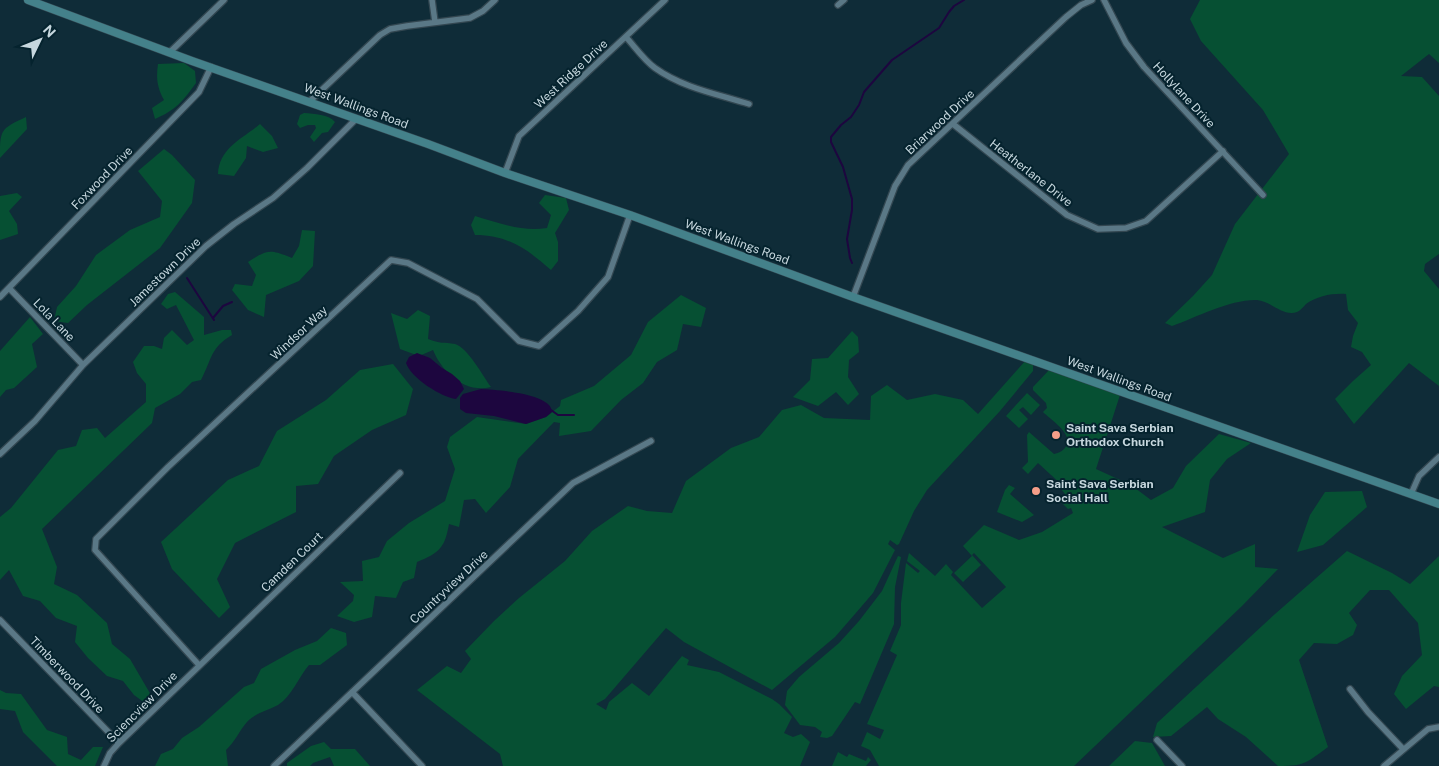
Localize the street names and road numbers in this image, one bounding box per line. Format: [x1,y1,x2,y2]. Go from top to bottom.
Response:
street label: West Ridge Drive [532,36,611,111]
street label: Hollylane Drive [1150,59,1218,131]
street label: West Wallings Road [302,81,410,131]
street label: Briarwood Drive [903,86,977,157]
street label: Heatherlane Drive [987,136,1075,210]
street label: Foxwood Drive [69,144,136,212]
street label: West Wallings Road [683,217,791,267]
street label: Jamestown Drive [127,234,204,310]
street label: Lola Lane [30,296,78,344]
street label: Windsor Way [268,303,331,363]
street label: West Wallings Road [1065,354,1173,404]
street label: Camden Court [258,529,326,595]
street label: Countryview Drive [407,547,491,627]
street label: Timberwood Drive [27,634,107,716]
street label: Sciencview Drive [104,669,180,745]

